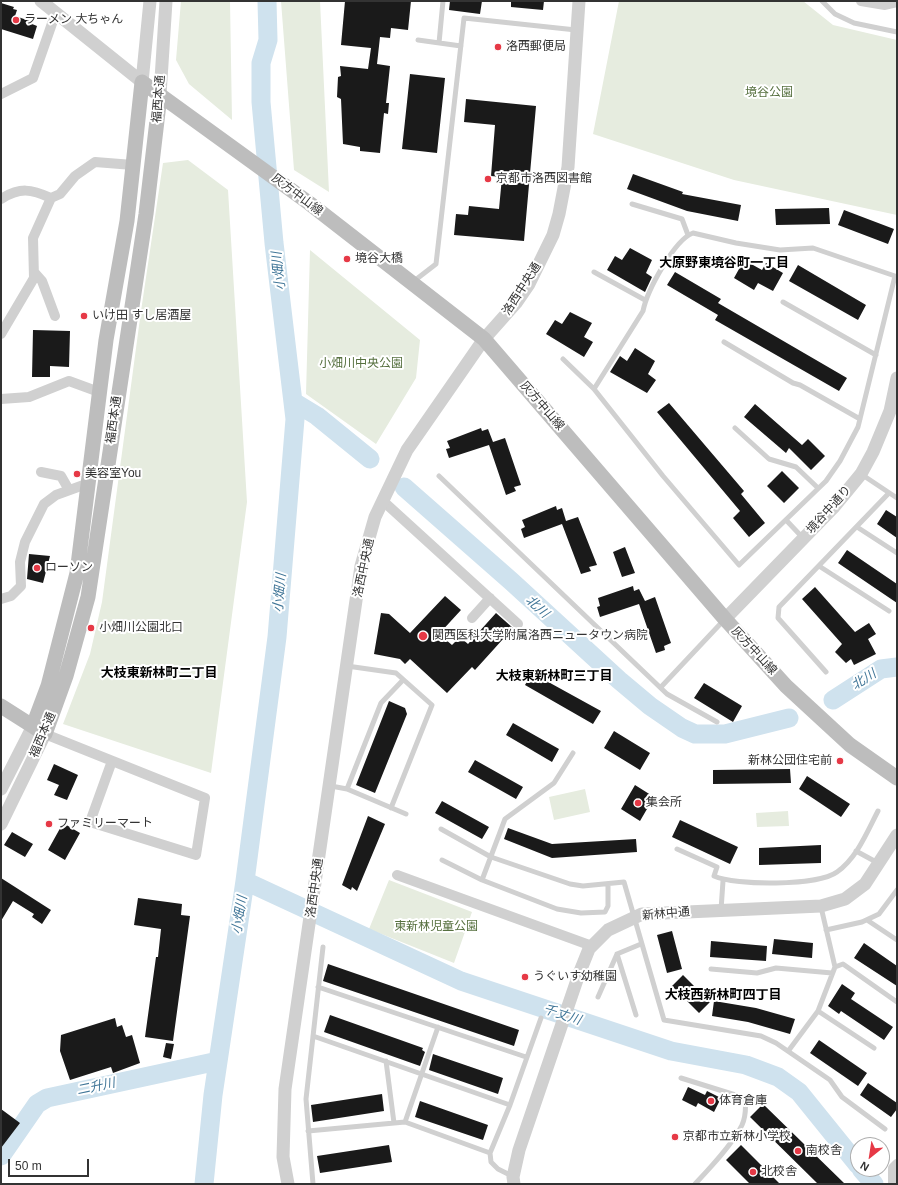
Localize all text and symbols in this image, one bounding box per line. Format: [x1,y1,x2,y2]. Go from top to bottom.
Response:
place label: ラーメン 大ちゃん [24,13,123,27]
marker: ラーメン 大ちゃん [11,15,21,25]
place label: 洛西郵便局 [506,40,566,54]
marker: 洛西郵便局 [493,42,503,52]
street label: 福西本通 [150,74,168,124]
park label: 境谷公園 [745,86,793,100]
street label: 灰方中山線 [269,171,325,219]
place label: 京都市洛西図書館 [496,172,592,186]
marker: 京都市洛西図書館 [483,174,493,184]
water label: 小畑川 [269,251,289,291]
place label: 境谷大橋 [355,252,403,266]
marker: 境谷大橋 [342,254,352,264]
district label: 大原野東境谷町一丁目 [659,255,789,271]
street label: 洛西中央通 [500,260,544,318]
place label: いけ田 すし居酒屋 [92,309,191,323]
marker: いけ田 すし居酒屋 [79,311,89,321]
park label: 小畑川中央公園 [319,357,403,371]
street label: 灰方中山線 [517,379,567,433]
street label: 福西本通 [104,395,124,445]
place label: 美容室You [85,467,141,481]
marker: 美容室You [72,469,82,479]
street label: 境谷中通り [804,483,854,537]
street label: 洛西中央通 [351,537,377,599]
place label: ローソン [45,561,93,575]
marker: ローソン [32,563,42,573]
water label: 小畑川 [271,573,289,613]
water label: 北川 [522,593,552,621]
place label: 小畑川公園北口 [99,621,183,635]
marker: 小畑川公園北口 [86,623,96,633]
street label: 灰方中山線 [728,624,780,678]
place label: 関西医科大学附属洛西ニュータウン病院 [432,629,648,643]
marker: 関西医科大学附属洛西ニュータウン病院 [417,630,429,642]
district label: 大枝東新林町二丁目 [101,665,217,681]
water label: 北川 [849,666,879,694]
district label: 大枝東新林町三丁目 [496,668,612,684]
street label: 福西本通 [27,710,59,760]
place label: 新林公団住宅前 [748,754,832,768]
marker: 新林公団住宅前 [835,756,845,766]
place label: 集会所 [646,796,682,810]
marker: 集会所 [633,798,643,808]
place label: ファミリーマート [57,817,153,831]
marker: ファミリーマート [44,819,54,829]
street label: 洛西中央通 [304,857,326,919]
water label: 小畑川 [229,895,251,935]
street label: 新林中通 [641,905,691,923]
park label: 東新林児童公園 [394,920,478,934]
place label: うぐいす幼稚園 [533,970,617,984]
marker: うぐいす幼稚園 [520,972,530,982]
district label: 大枝西新林町四丁目 [665,987,781,1003]
water label: 千丈川 [541,1002,583,1028]
water label: 二升川 [75,1075,117,1099]
place label: 体育倉庫 [719,1094,767,1108]
marker: 体育倉庫 [706,1096,716,1106]
place label: 京都市立新林小学校 [683,1130,791,1144]
marker: 京都市立新林小学校 [670,1132,680,1142]
north arrow [850,1137,890,1177]
place label: 南校舎 [806,1144,842,1158]
marker: 南校舎 [793,1146,803,1156]
scale bar [10,1151,91,1177]
text: 50 m [15,1159,42,1173]
text: N [858,1159,871,1174]
place label: 北校舎 [761,1165,797,1179]
marker: 北校舎 [748,1167,758,1177]

